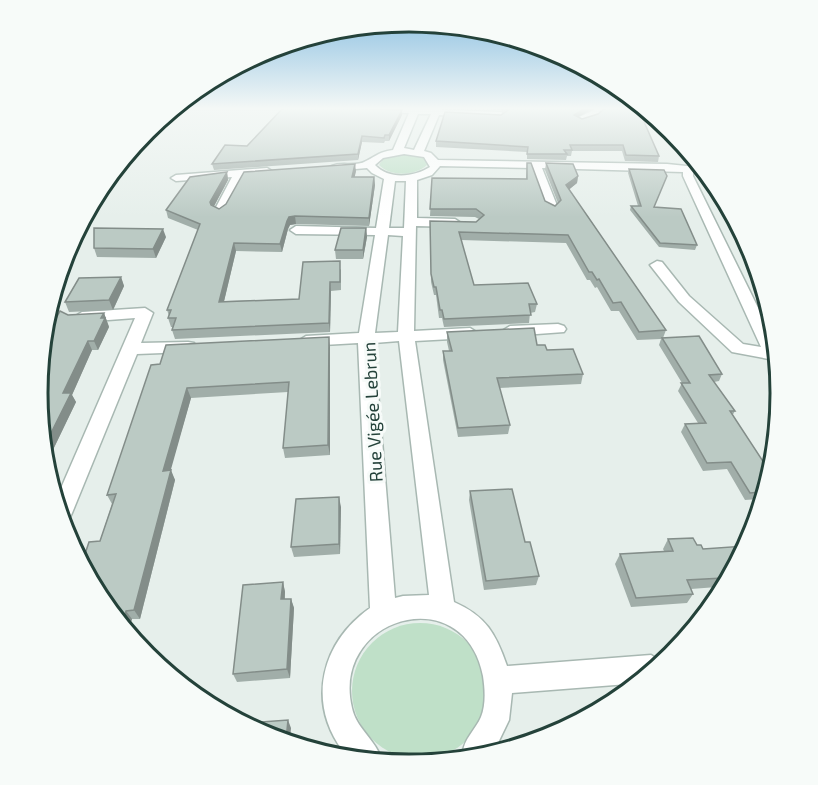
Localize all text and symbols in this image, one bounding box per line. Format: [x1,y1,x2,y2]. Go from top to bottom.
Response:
street label: Rue Vigée Lebrun [357,341,387,483]

